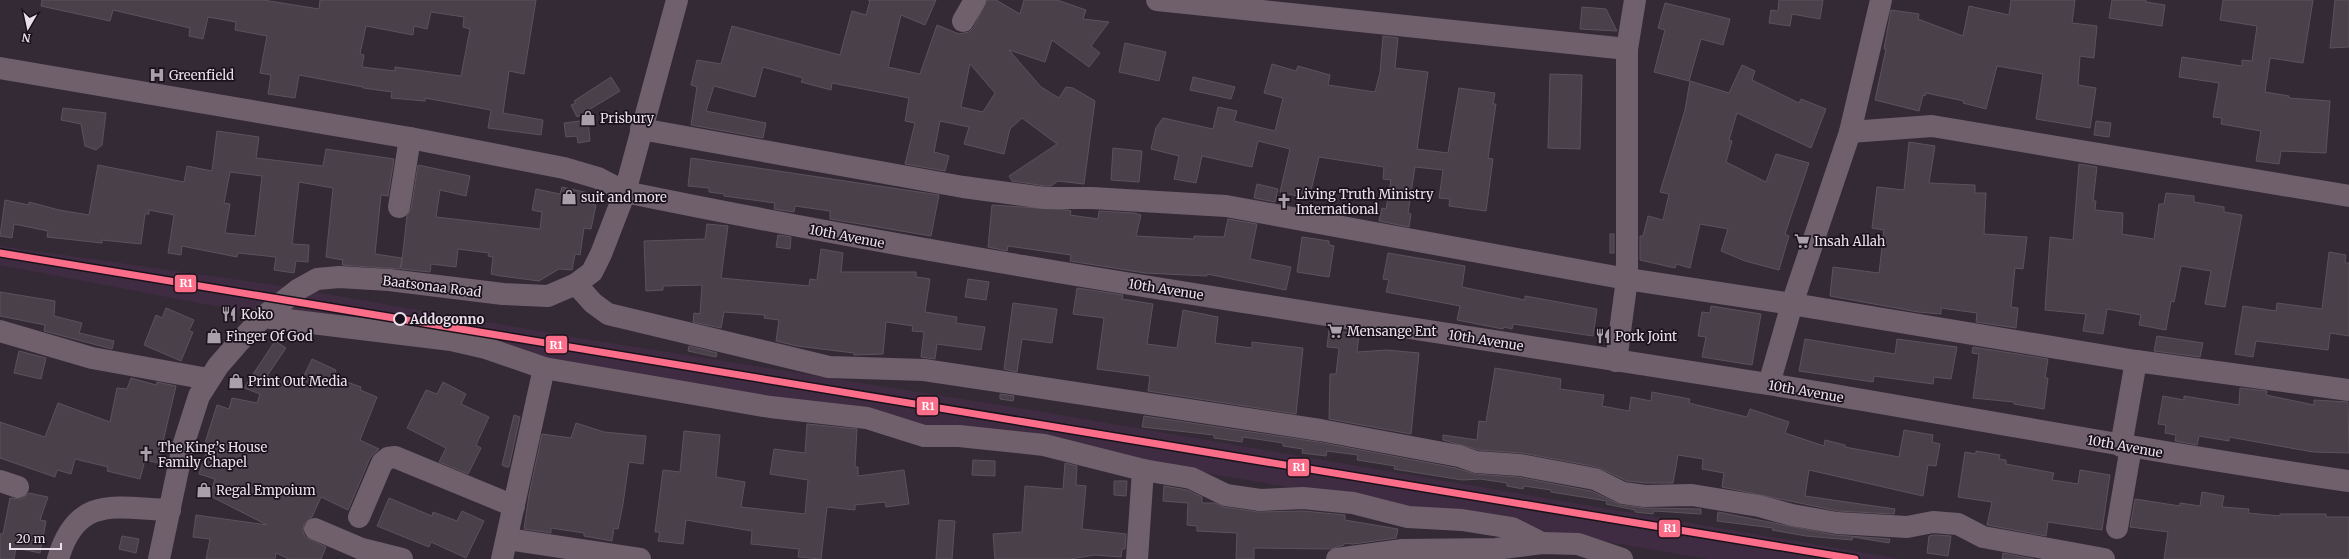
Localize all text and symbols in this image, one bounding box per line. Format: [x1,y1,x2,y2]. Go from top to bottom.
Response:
north arrow [8,8,48,48]
text: N [21,30,32,45]
hospital icon: Greenfield [148,66,166,84]
place label: Greenfield [169,67,234,84]
shop icon: Prisbury [579,109,597,127]
place label: Prisbury [600,110,655,127]
place label: Living Truth Ministry International [1296,186,1434,218]
shop icon: suit and more [560,188,578,206]
place label: suit and more [581,189,667,206]
church icon: Living Truth Ministry International [1275,192,1293,210]
street label: 10th Avenue [808,221,886,252]
supermarket icon: Insah Allah [1793,232,1811,250]
place label: Insah Allah [1814,233,1886,250]
street label: Baatsonaa Road [382,272,482,301]
line badge: R1 [174,274,197,293]
street label: 10th Avenue [1127,275,1205,304]
text: R1 [180,276,192,290]
restaurant icon: Koko [220,305,238,323]
place label: Koko [241,306,273,323]
place label: Addogonno [409,311,484,328]
marker: Addogonno [393,312,407,326]
supermarket icon: Mensange Ent [1326,322,1344,340]
place label: Mensange Ent [1347,323,1437,340]
street label: 10th Avenue [1447,326,1525,355]
shop icon: Finger Of God [205,327,223,345]
restaurant icon: Pork Joint [1594,327,1612,345]
place label: Finger Of God [226,328,313,345]
place label: Pork Joint [1615,328,1677,345]
line badge: R1 [545,335,568,354]
text: R1 [550,338,562,352]
shop icon: Print Out Media [227,372,245,390]
place label: Print Out Media [248,373,348,390]
street label: 10th Avenue [1767,377,1845,406]
line badge: R1 [916,396,939,416]
text: R1 [922,399,934,413]
street label: 10th Avenue [2086,432,2164,461]
place label: The King’s House Family Chapel [158,439,267,471]
church icon: The King’s House Family Chapel [137,445,155,463]
line badge: R1 [1287,458,1310,477]
text: R1 [1293,460,1305,474]
shop icon: Regal Empoium [195,481,213,499]
place label: Regal Empoium [216,482,316,499]
line badge: R1 [1658,519,1681,538]
text: R1 [1664,521,1676,535]
scale bar [10,525,61,551]
text: 20 m [16,531,45,546]

